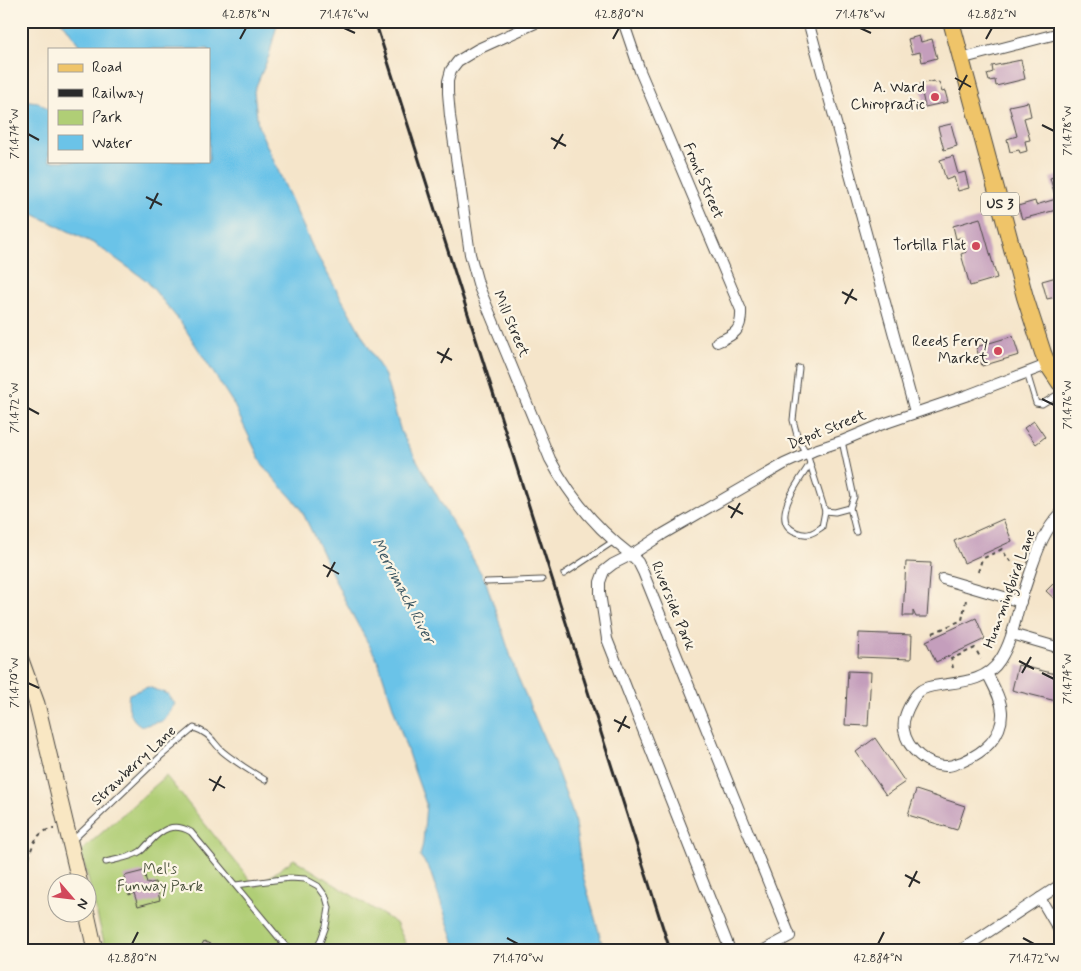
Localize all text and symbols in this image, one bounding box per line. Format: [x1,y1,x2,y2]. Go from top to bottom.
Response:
text: 42.878°N [222,7,270,23]
text: 71.476°W [320,7,369,23]
text: 42.880°N [595,7,643,23]
text: 71.478°W [835,7,885,23]
text: 42.882°N [968,7,1016,23]
legend [48,48,210,162]
text: Road [92,58,122,78]
place label: A. Ward Chiropractic [850,78,925,115]
text: Railway [92,84,144,104]
marker: A. Ward Chiropractic [929,91,941,103]
text: 71.478°W [1060,106,1076,156]
text: Park [92,108,122,128]
text: 71.474°W [7,109,23,159]
text: Water [92,134,132,154]
street label: Front Street [678,140,728,222]
road number: US 3 [981,192,1019,215]
place label: Tortilla Flat [893,236,966,256]
marker: Tortilla Flat [970,240,982,252]
street label: Mill Street [488,288,534,360]
place label: Reeds Ferry Market [912,332,988,369]
marker: Reeds Ferry Market [992,345,1004,357]
text: 71.476°W [1060,380,1076,429]
text: 71.472°W [7,383,23,433]
street label: Depot Street [785,405,869,455]
street label: Hummingbird Lane [979,526,1042,652]
water label: Merrimack River [366,534,441,650]
street label: Riverside Park [646,558,700,654]
text: 71.474°W [1060,654,1076,704]
text: 71.470°W [7,658,23,708]
street label: Strawberry Lane [87,721,181,811]
park label: Mel's Funway Park [117,860,203,897]
north arrow [48,874,98,924]
text: N [72,895,93,912]
text: 42.880°N [108,951,156,967]
text: 71.470°W [493,951,543,967]
text: 42.884°N [854,951,902,967]
text: 71.472°W [1009,951,1059,967]

